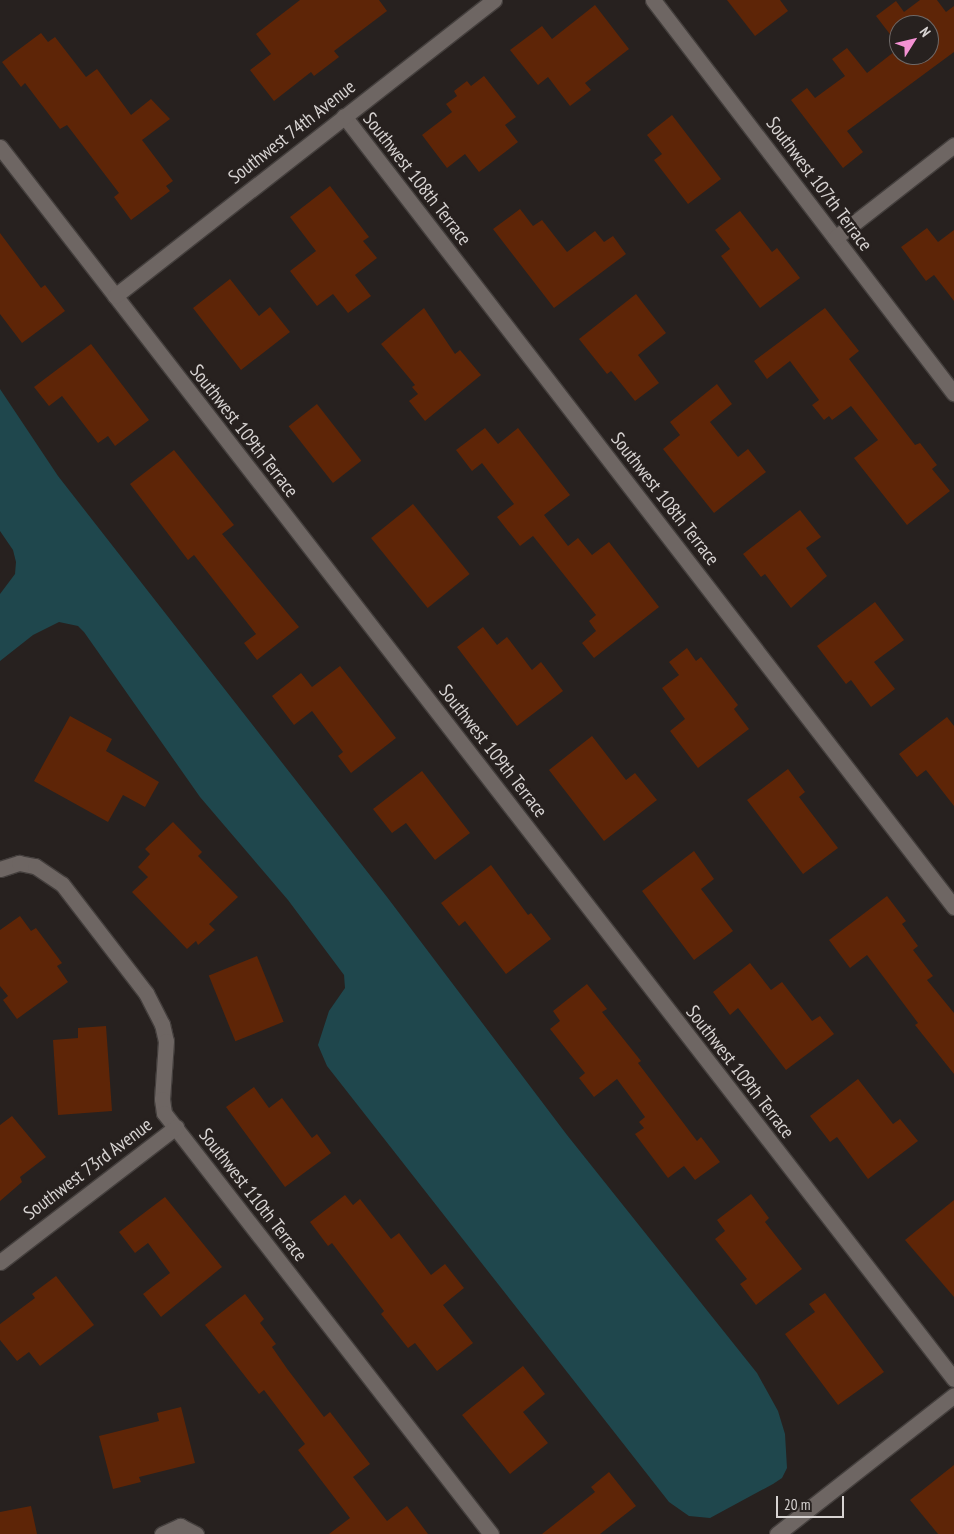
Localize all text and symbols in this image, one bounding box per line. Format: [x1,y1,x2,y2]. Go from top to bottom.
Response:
north arrow [889,15,939,65]
text: N [916,23,935,40]
street label: Southwest 74th Avenue [224,75,360,189]
street label: Southwest 108th Terrace [358,108,476,250]
street label: Southwest 107th Terrace [761,112,877,256]
street label: Southwest 109th Terrace [185,360,303,502]
street label: Southwest 108th Terrace [606,428,724,570]
street label: Southwest 109th Terrace [434,680,552,822]
street label: Southwest 109th Terrace [681,1001,799,1143]
street label: Southwest 73rd Avenue [19,1113,157,1225]
street label: Southwest 110th Terrace [194,1124,312,1266]
scale bar [779,1486,846,1518]
text: 20 m [784,1495,810,1514]

